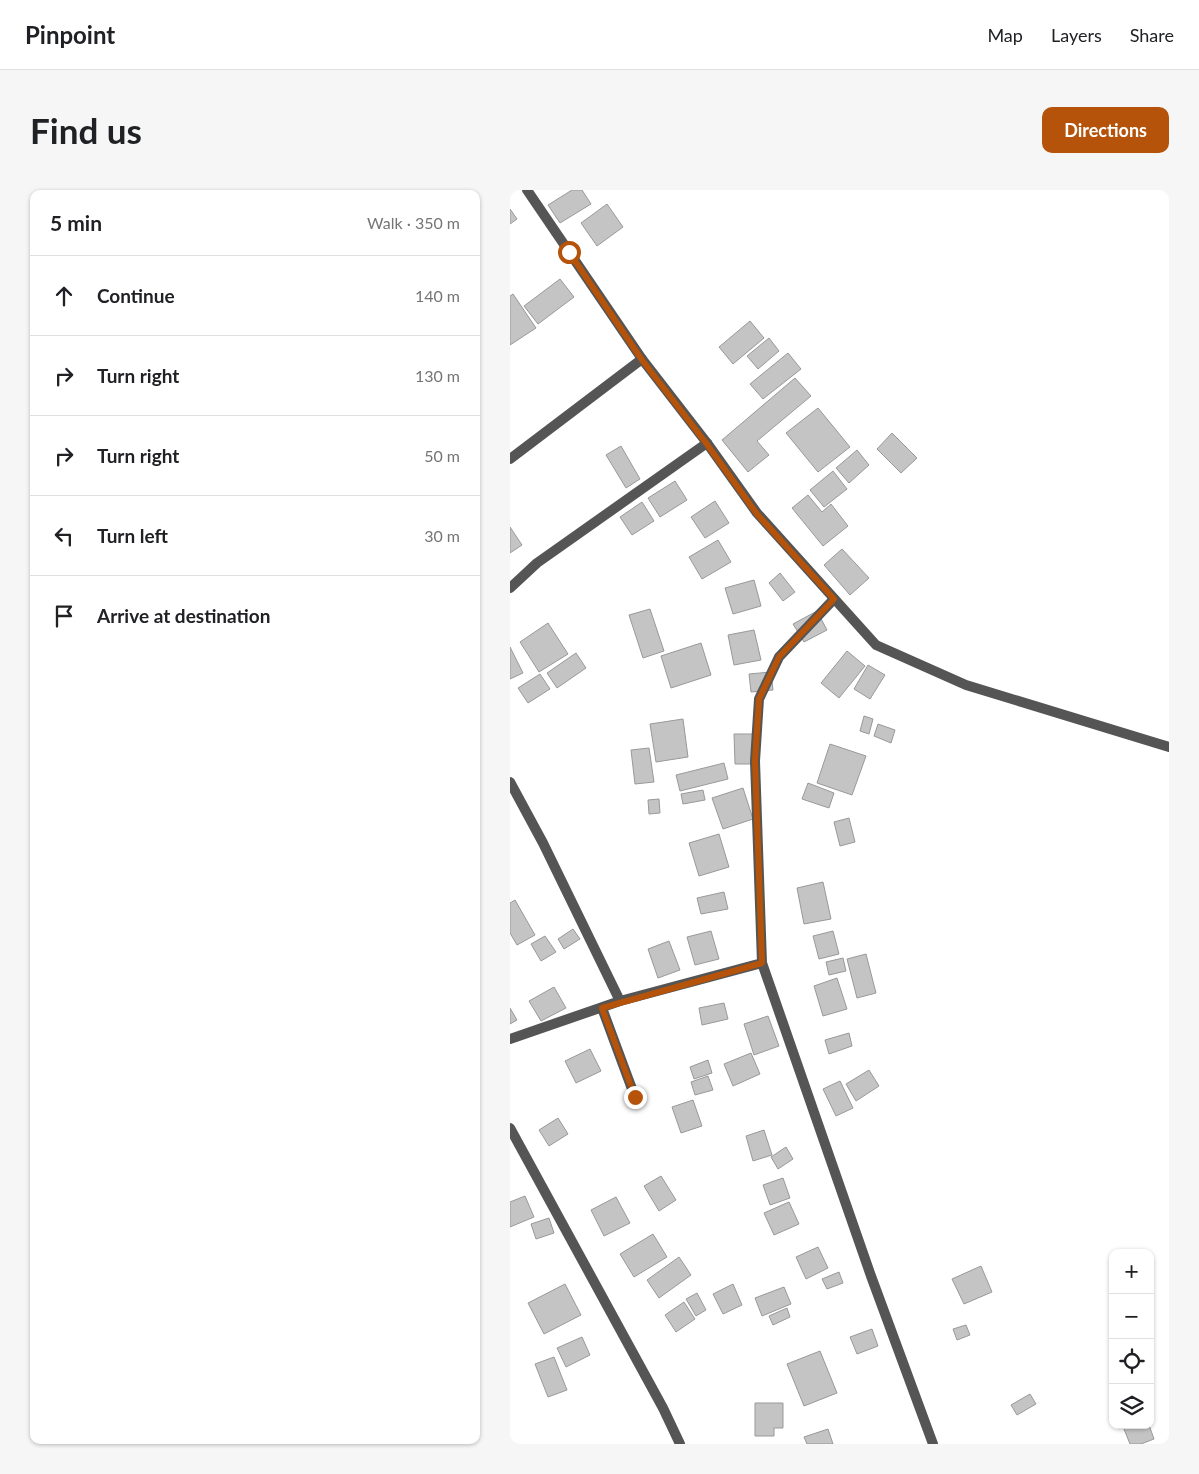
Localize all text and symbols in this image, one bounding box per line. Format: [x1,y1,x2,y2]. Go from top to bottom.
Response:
text: Pinpoint [25,20,115,49]
text: Map [987,24,1023,46]
text: Layers [1051,24,1102,46]
text: Share [1130,24,1174,46]
button: Directions [1042,107,1169,153]
text: Find us [30,109,142,151]
text: 5 min [50,210,102,235]
text: Walk · 350 m [367,213,460,232]
route start [558,241,581,264]
icon: ahead [50,282,78,310]
text: Continue [97,284,175,307]
text: 140 m [415,286,460,305]
icon: right [50,362,78,390]
text: Turn right [97,364,179,387]
text: 130 m [415,366,460,385]
icon: right [50,442,78,470]
text: Turn right [97,444,179,467]
text: 50 m [424,446,460,465]
icon: left [50,522,78,550]
text: Turn left [97,524,168,547]
text: 30 m [424,526,460,545]
icon: arrive [50,602,78,630]
text: Arrive at destination [97,604,270,627]
route end [624,1086,647,1109]
map controls [1109,1249,1154,1429]
button: + [1109,1249,1154,1294]
button: − [1109,1294,1154,1339]
button: locate [1109,1339,1154,1384]
button: layers [1109,1384,1154,1429]

